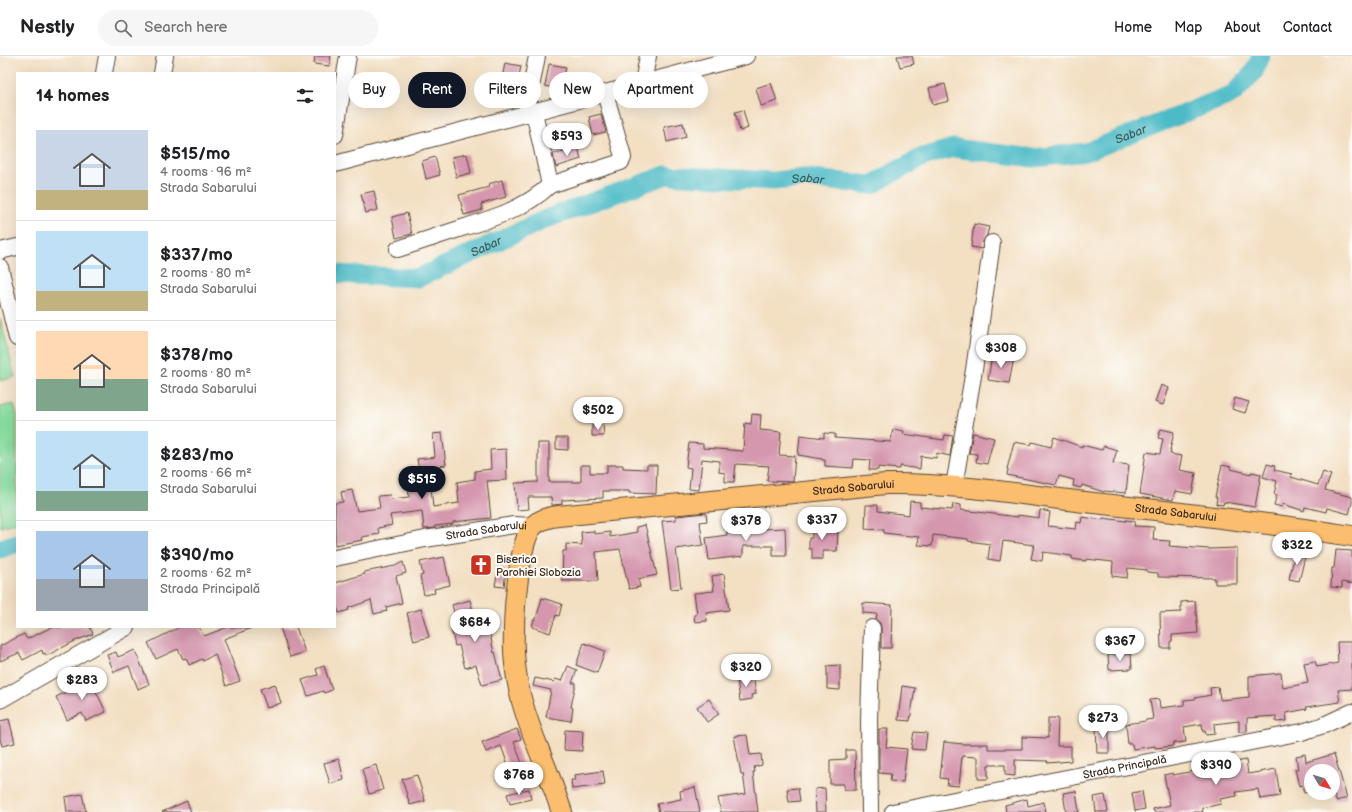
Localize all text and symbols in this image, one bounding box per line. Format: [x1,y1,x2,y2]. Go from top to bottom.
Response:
search box [98,10,378,46]
text: Nestly [20,16,74,39]
icon: search [112,17,134,39]
text: Search here [144,18,227,37]
text: Home [1114,19,1152,36]
text: Map [1174,19,1202,36]
text: About [1224,19,1261,36]
text: Contact [1283,19,1332,36]
chip: Buy [348,72,400,108]
chip: Rent [408,72,466,108]
chip: Filters [474,72,541,108]
chip: New [549,72,605,108]
chip: Apartment [613,72,708,108]
icon: filters [294,85,316,107]
text: 14 homes [36,86,109,106]
water label: Sabar [1113,121,1150,148]
pin: $593 [543,123,591,157]
text: $593 [551,128,583,144]
text: $515/mo [160,144,230,164]
icon: home [68,146,116,194]
text: 4 rooms · 96 m² [160,164,252,180]
water label: Sabar [791,171,826,188]
text: Strada Sabarului [160,180,257,196]
water label: Sabar [468,233,506,261]
text: $337/mo [160,245,233,265]
icon: home [68,247,116,295]
text: 2 rooms · 80 m² [160,265,251,281]
text: Strada Sabarului [160,281,257,297]
pin: $308 [977,335,1025,369]
text: $308 [985,340,1017,356]
text: $378/mo [160,345,233,365]
icon: home [68,347,116,395]
text: 2 rooms · 80 m² [160,365,251,381]
text: Strada Sabarului [160,381,257,397]
pin: $502 [574,397,622,431]
text: $502 [582,402,614,418]
text: $283/mo [160,445,234,465]
icon: home [68,447,116,495]
text: 2 rooms · 66 m² [160,465,252,481]
pin: $515 [398,466,446,500]
text: $515 [407,471,437,487]
street label: Strada Sabarului [812,478,894,498]
text: Strada Sabarului [160,481,257,497]
street label: Strada Sabarului [1134,502,1217,524]
pin: $337 [798,507,846,541]
pin: $378 [722,508,770,542]
text: $337 [807,512,837,528]
text: $378 [730,513,762,529]
street label: Strada Sabarului [445,519,527,543]
pin: $322 [1273,532,1321,566]
text: $322 [1281,537,1313,553]
text: $390/mo [160,545,234,565]
icon: home [68,547,116,595]
church icon: Biserica Parohiei Slobozia [468,552,494,578]
place label: Biserica Parohiei Slobozia [496,553,581,579]
text: 2 rooms · 62 m² [160,565,252,581]
text: Strada Principală [160,581,260,597]
pin: $684 [451,609,499,643]
text: $684 [459,614,491,630]
pin: $367 [1096,628,1144,662]
text: $367 [1104,633,1136,649]
pin: $320 [722,654,770,688]
text: $320 [730,659,762,675]
pin: $283 [58,667,106,701]
text: $283 [66,672,98,688]
pin: $273 [1079,705,1127,739]
text: $273 [1088,710,1118,726]
pin: $390 [1192,752,1240,786]
street label: Strada Principală [1082,753,1168,782]
text: $390 [1200,757,1232,773]
pin: $768 [495,762,543,796]
north arrow [1304,764,1340,800]
map controls [1304,764,1340,800]
text: $768 [503,767,535,783]

